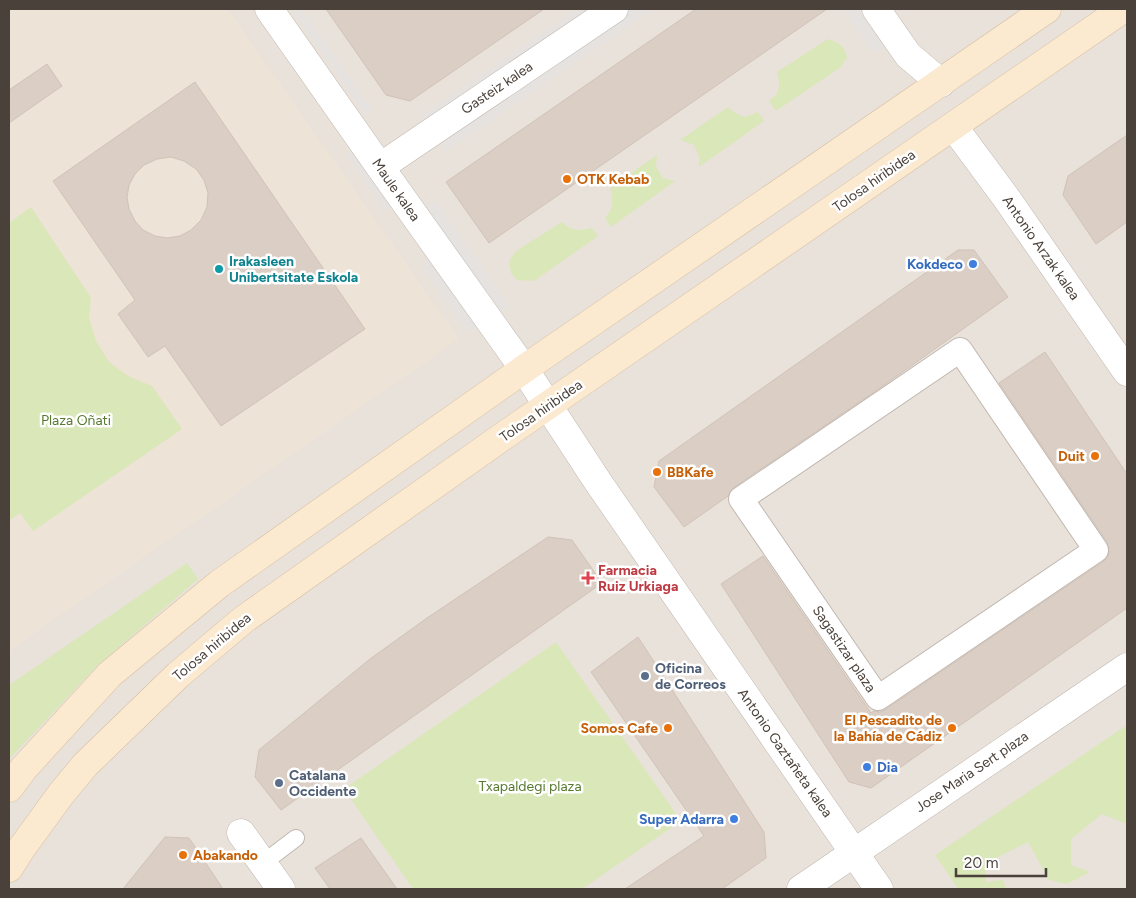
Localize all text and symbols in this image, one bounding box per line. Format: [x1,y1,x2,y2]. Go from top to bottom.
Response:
street label: Gasteiz kalea [458,58,536,118]
street label: Tolosa hiribidea [829,146,919,216]
street label: Maule kalea [368,155,424,225]
place label: OTK Kebab [577,171,649,188]
marker: OTK Kebab [561,173,573,185]
street label: Antonio Arzak kalea [999,193,1083,303]
place label: Irakasleen Unibertsitate Eskola [229,253,358,286]
place label: Kokdeco [907,256,963,273]
marker: Kokdeco [967,258,979,270]
marker: Irakasleen Unibertsitate Eskola [213,263,225,275]
street label: Tolosa hiribidea [496,376,586,446]
park label: Plaza Oñati [41,412,111,429]
place label: Duit [1058,448,1085,465]
marker: Duit [1089,450,1101,462]
place label: BBKafe [667,464,714,481]
marker: BBKafe [651,466,663,478]
place label: Farmacia Ruiz Urkiaga [598,562,678,595]
marker: Farmacia Ruiz Urkiaga [582,572,594,584]
street label: Sagastizar plaza [809,602,879,696]
street label: Tolosa hiribidea [169,609,255,685]
place label: Oficina de Correos [655,660,726,693]
marker: Oficina de Correos [639,670,651,682]
street label: Antonio Gaztañeta kalea [734,685,836,821]
place label: El Pescadito de la Bahía de Cádiz [834,712,942,745]
place label: Somos Cafe [580,720,658,737]
marker: Somos Cafe [662,722,674,734]
marker: El Pescadito de la Bahía de Cádiz [946,722,958,734]
street label: Jose Maria Sert plaza [912,728,1032,816]
place label: Dia [877,759,898,776]
marker: Dia [861,761,873,773]
place label: Catalana Occidente [289,767,357,800]
marker: Catalana Occidente [273,777,285,789]
park label: Txapaldegi plaza [478,778,582,795]
place label: Super Adarra [639,811,724,828]
marker: Super Adarra [728,813,740,825]
scale bar [956,846,1046,878]
place label: Abakando [193,847,258,864]
marker: Abakando [177,849,189,861]
text: 20 m [964,854,998,872]

